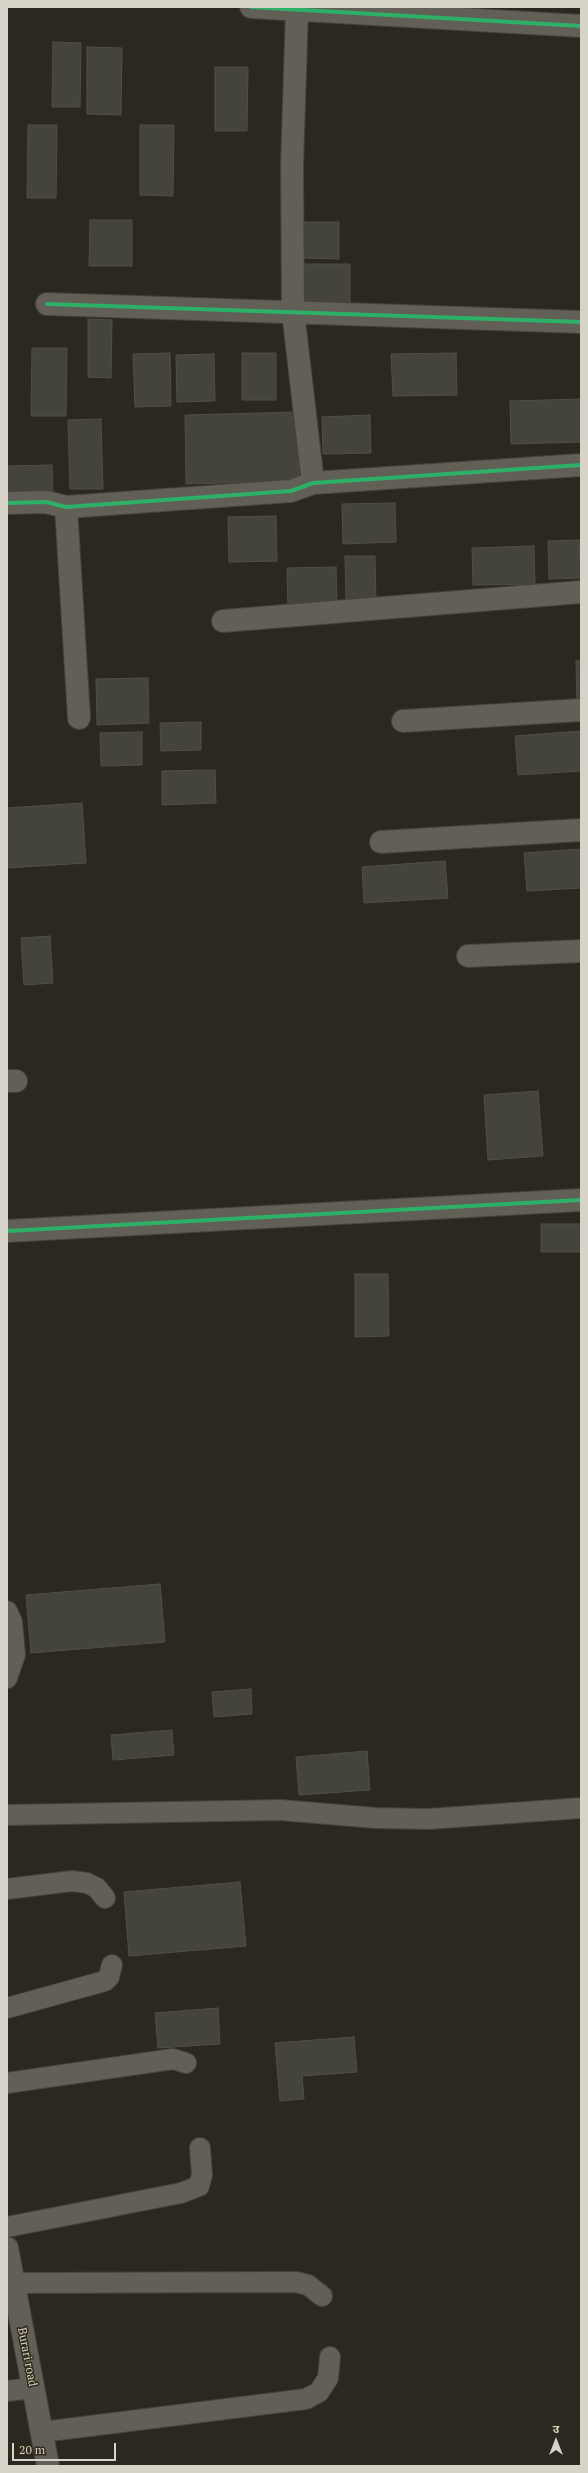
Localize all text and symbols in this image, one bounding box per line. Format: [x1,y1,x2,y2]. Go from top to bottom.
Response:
street label: Burari road [14,2326,40,2388]
north arrow [536,2421,576,2461]
text: उ [553,2422,559,2436]
scale bar [14,2435,118,2461]
text: 20 m [19,2442,45,2457]

